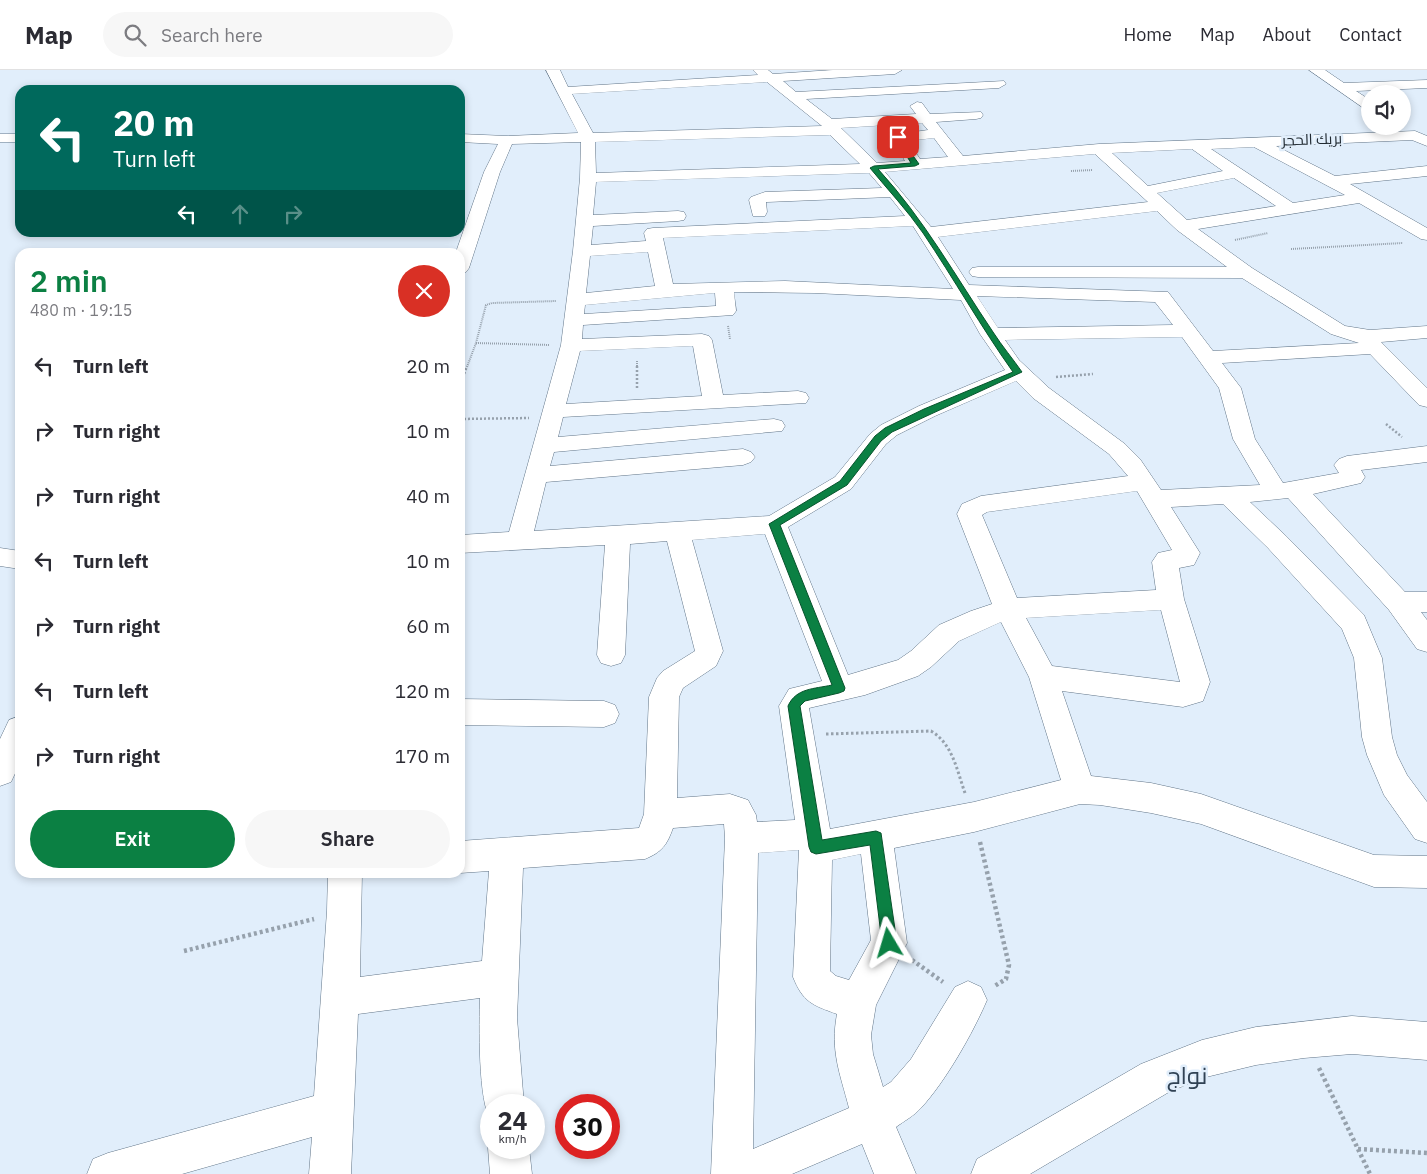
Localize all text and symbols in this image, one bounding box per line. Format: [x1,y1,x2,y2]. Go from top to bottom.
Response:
search box [103,12,453,57]
text: Map [25,19,73,51]
icon: search [121,21,149,49]
text: Search here [161,23,263,47]
text: Home [1124,23,1172,46]
text: Map [1200,23,1235,46]
text: About [1263,23,1311,46]
text: Contact [1339,23,1402,46]
map controls [1361,85,1411,135]
button: sound [1361,85,1411,135]
text: 20 m [113,100,195,146]
icon: left [30,105,95,170]
pin [877,116,919,158]
icon: arrive [884,123,912,151]
street label: بريك الحجر [1281,128,1342,150]
text: Turn left [113,144,196,173]
icon: left [173,200,201,228]
icon: ahead [226,200,254,228]
icon: right [279,200,307,228]
text: 2 min [30,261,108,300]
button: close [398,265,450,317]
text: 480 m · 19:15 [30,300,132,320]
icon: left [30,352,58,380]
text: Turn left [73,354,149,378]
text: 20 m [406,354,450,378]
icon: right [30,417,58,445]
text: Turn right [73,419,160,443]
text: 10 m [406,419,450,443]
icon: right [30,482,58,510]
text: Turn right [73,484,160,508]
text: 40 m [406,484,450,508]
icon: left [30,547,58,575]
text: Turn left [73,549,149,573]
text: 10 m [406,549,450,573]
icon: right [30,612,58,640]
text: Turn right [73,614,160,638]
text: 60 m [406,614,450,638]
icon: left [30,677,58,705]
text: Turn left [73,679,149,703]
text: 120 m [395,679,450,703]
icon: right [30,742,58,770]
text: Turn right [73,744,160,768]
text: 170 m [395,744,450,768]
button: Exit [30,810,235,868]
button: Share [245,810,450,868]
position arrow [862,916,914,968]
district label: نواج [1167,1059,1207,1092]
speed limit sign: 30 [555,1094,620,1159]
text: 24 [497,1104,528,1137]
text: km/h [498,1131,527,1146]

